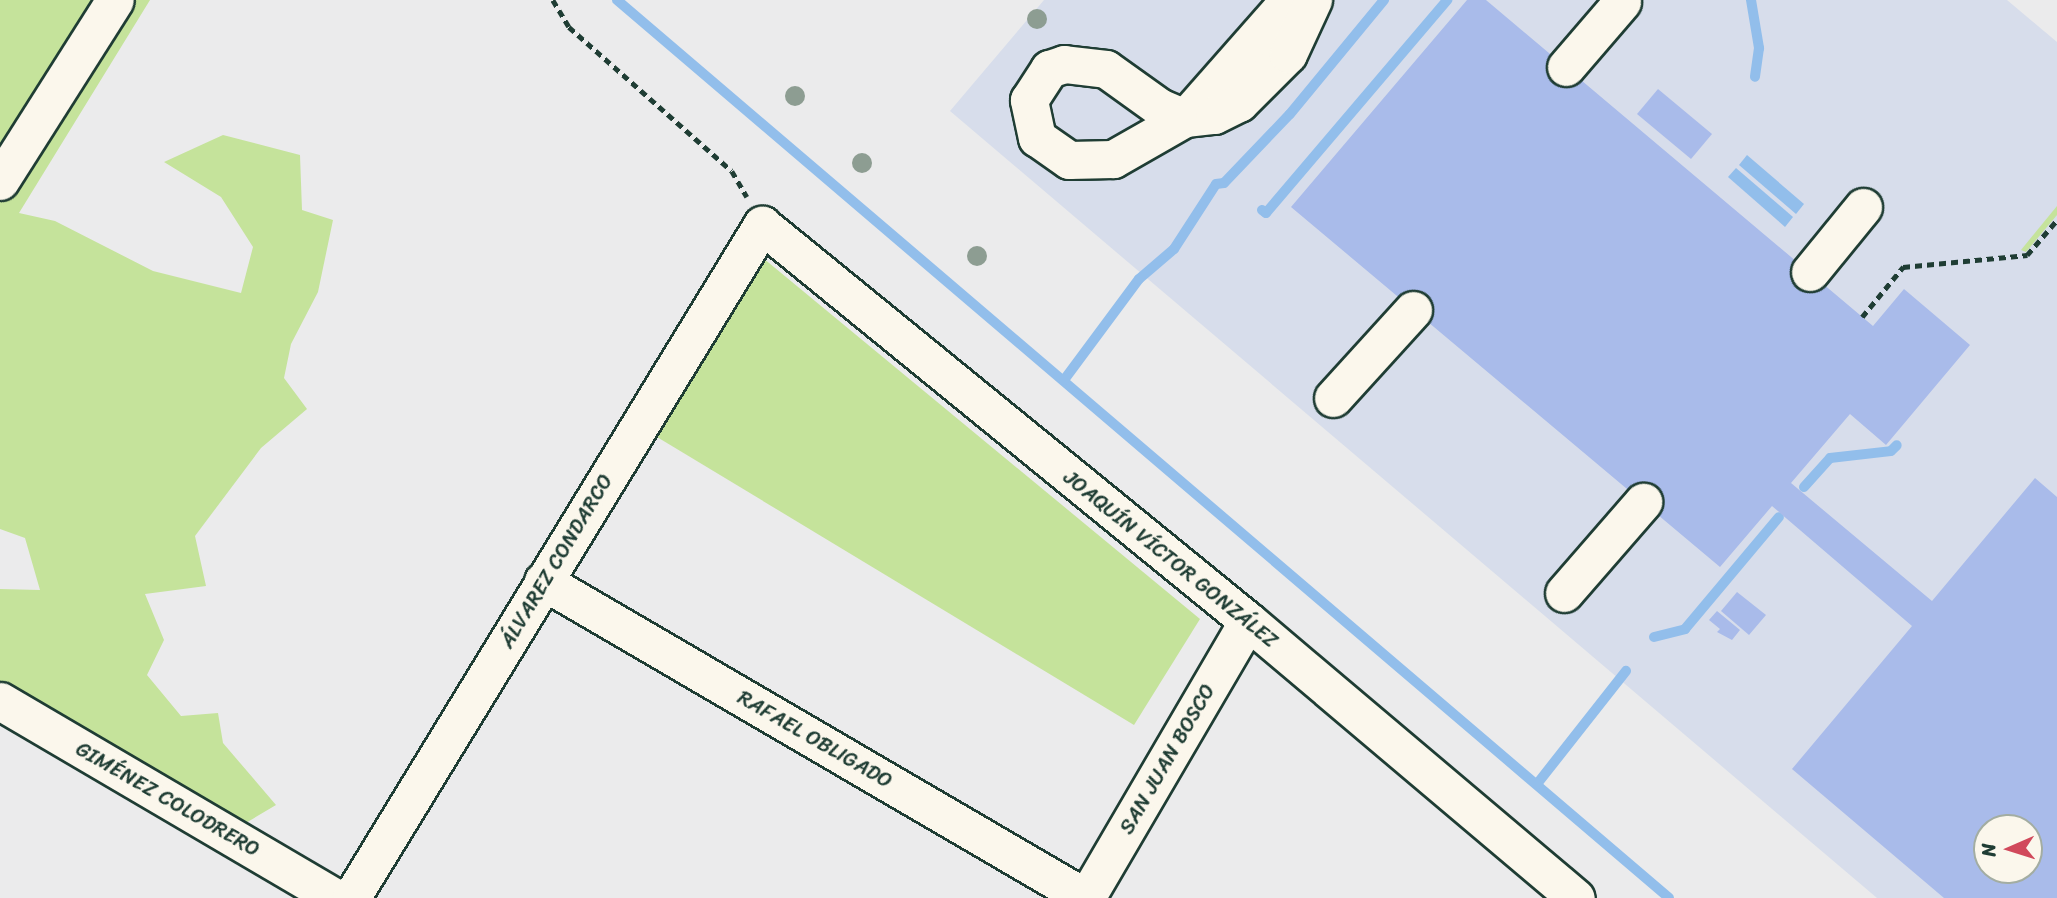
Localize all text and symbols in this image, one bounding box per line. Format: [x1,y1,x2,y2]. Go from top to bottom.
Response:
street label: JOAQUÍN VÍCTOR GONZÁLEZ [1058,464,1284,654]
street label: ÁLVAREZ CONDARCO [494,469,618,653]
street label: SAN JUAN BOSCO [1114,679,1220,839]
street label: RAFAEL OBLIGADO [733,684,897,794]
street label: GIMÉNEZ COLODRERO [71,736,265,862]
north arrow [1973,814,2043,884]
text: N [1972,843,2005,857]

